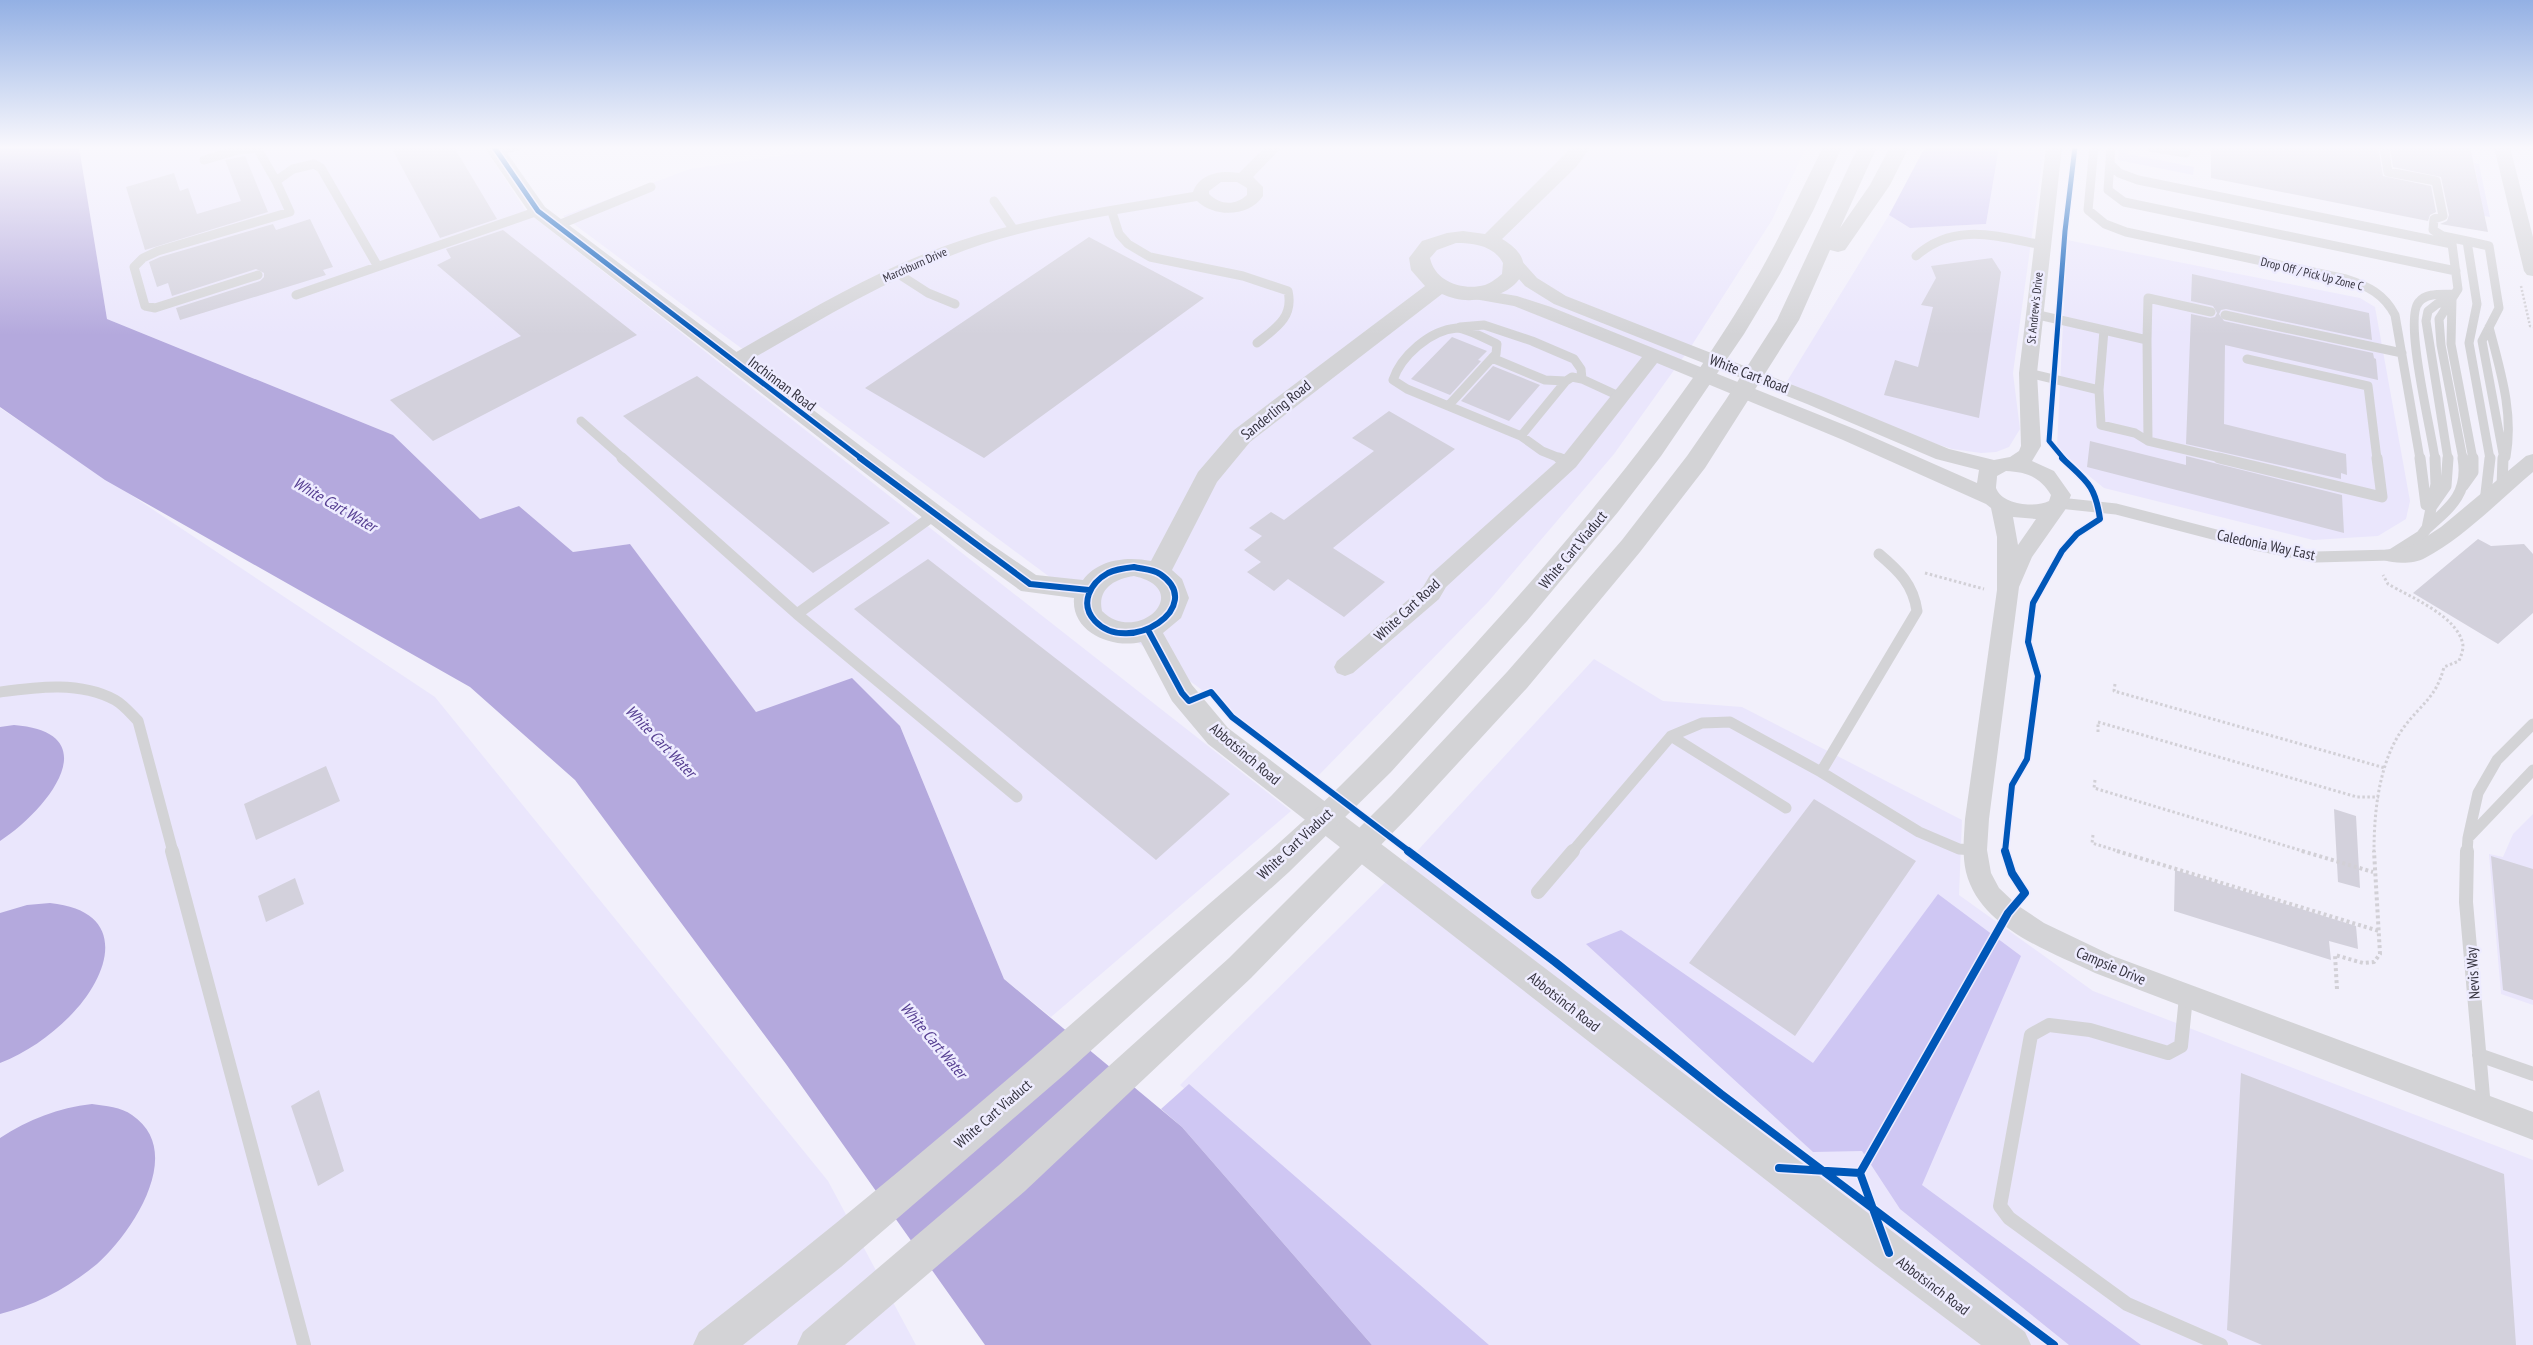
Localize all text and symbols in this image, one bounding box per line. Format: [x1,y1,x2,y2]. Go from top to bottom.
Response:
street label: Marchburn Drive [880,244,949,285]
street label: Drop Off / Pick Up Zone C [2259,254,2365,294]
street label: St Andrew's Drive [2023,271,2046,345]
street label: White Cart Road [1707,350,1791,397]
street label: Inchinnan Road [745,352,820,415]
street label: Sanderling Road [1237,376,1314,444]
water label: White Cart Water [290,472,383,537]
street label: White Cart Viaduct [1534,507,1611,593]
street label: Caledonia Way East [2215,525,2317,564]
street label: White Cart Road [1370,574,1444,645]
water label: White Cart Water [621,701,702,783]
street label: Abbotsinch Road [1206,719,1284,789]
street label: White Cart Viaduct [1253,804,1336,883]
street label: Campsie Drive [2073,942,2149,989]
street label: Nevis Way [2461,946,2484,1000]
street label: Abbotsinch Road [1524,968,1604,1036]
water label: White Cart Water [896,998,973,1084]
street label: White Cart Viaduct [950,1075,1035,1152]
street label: Abbotsinch Road [1893,1252,1973,1319]

